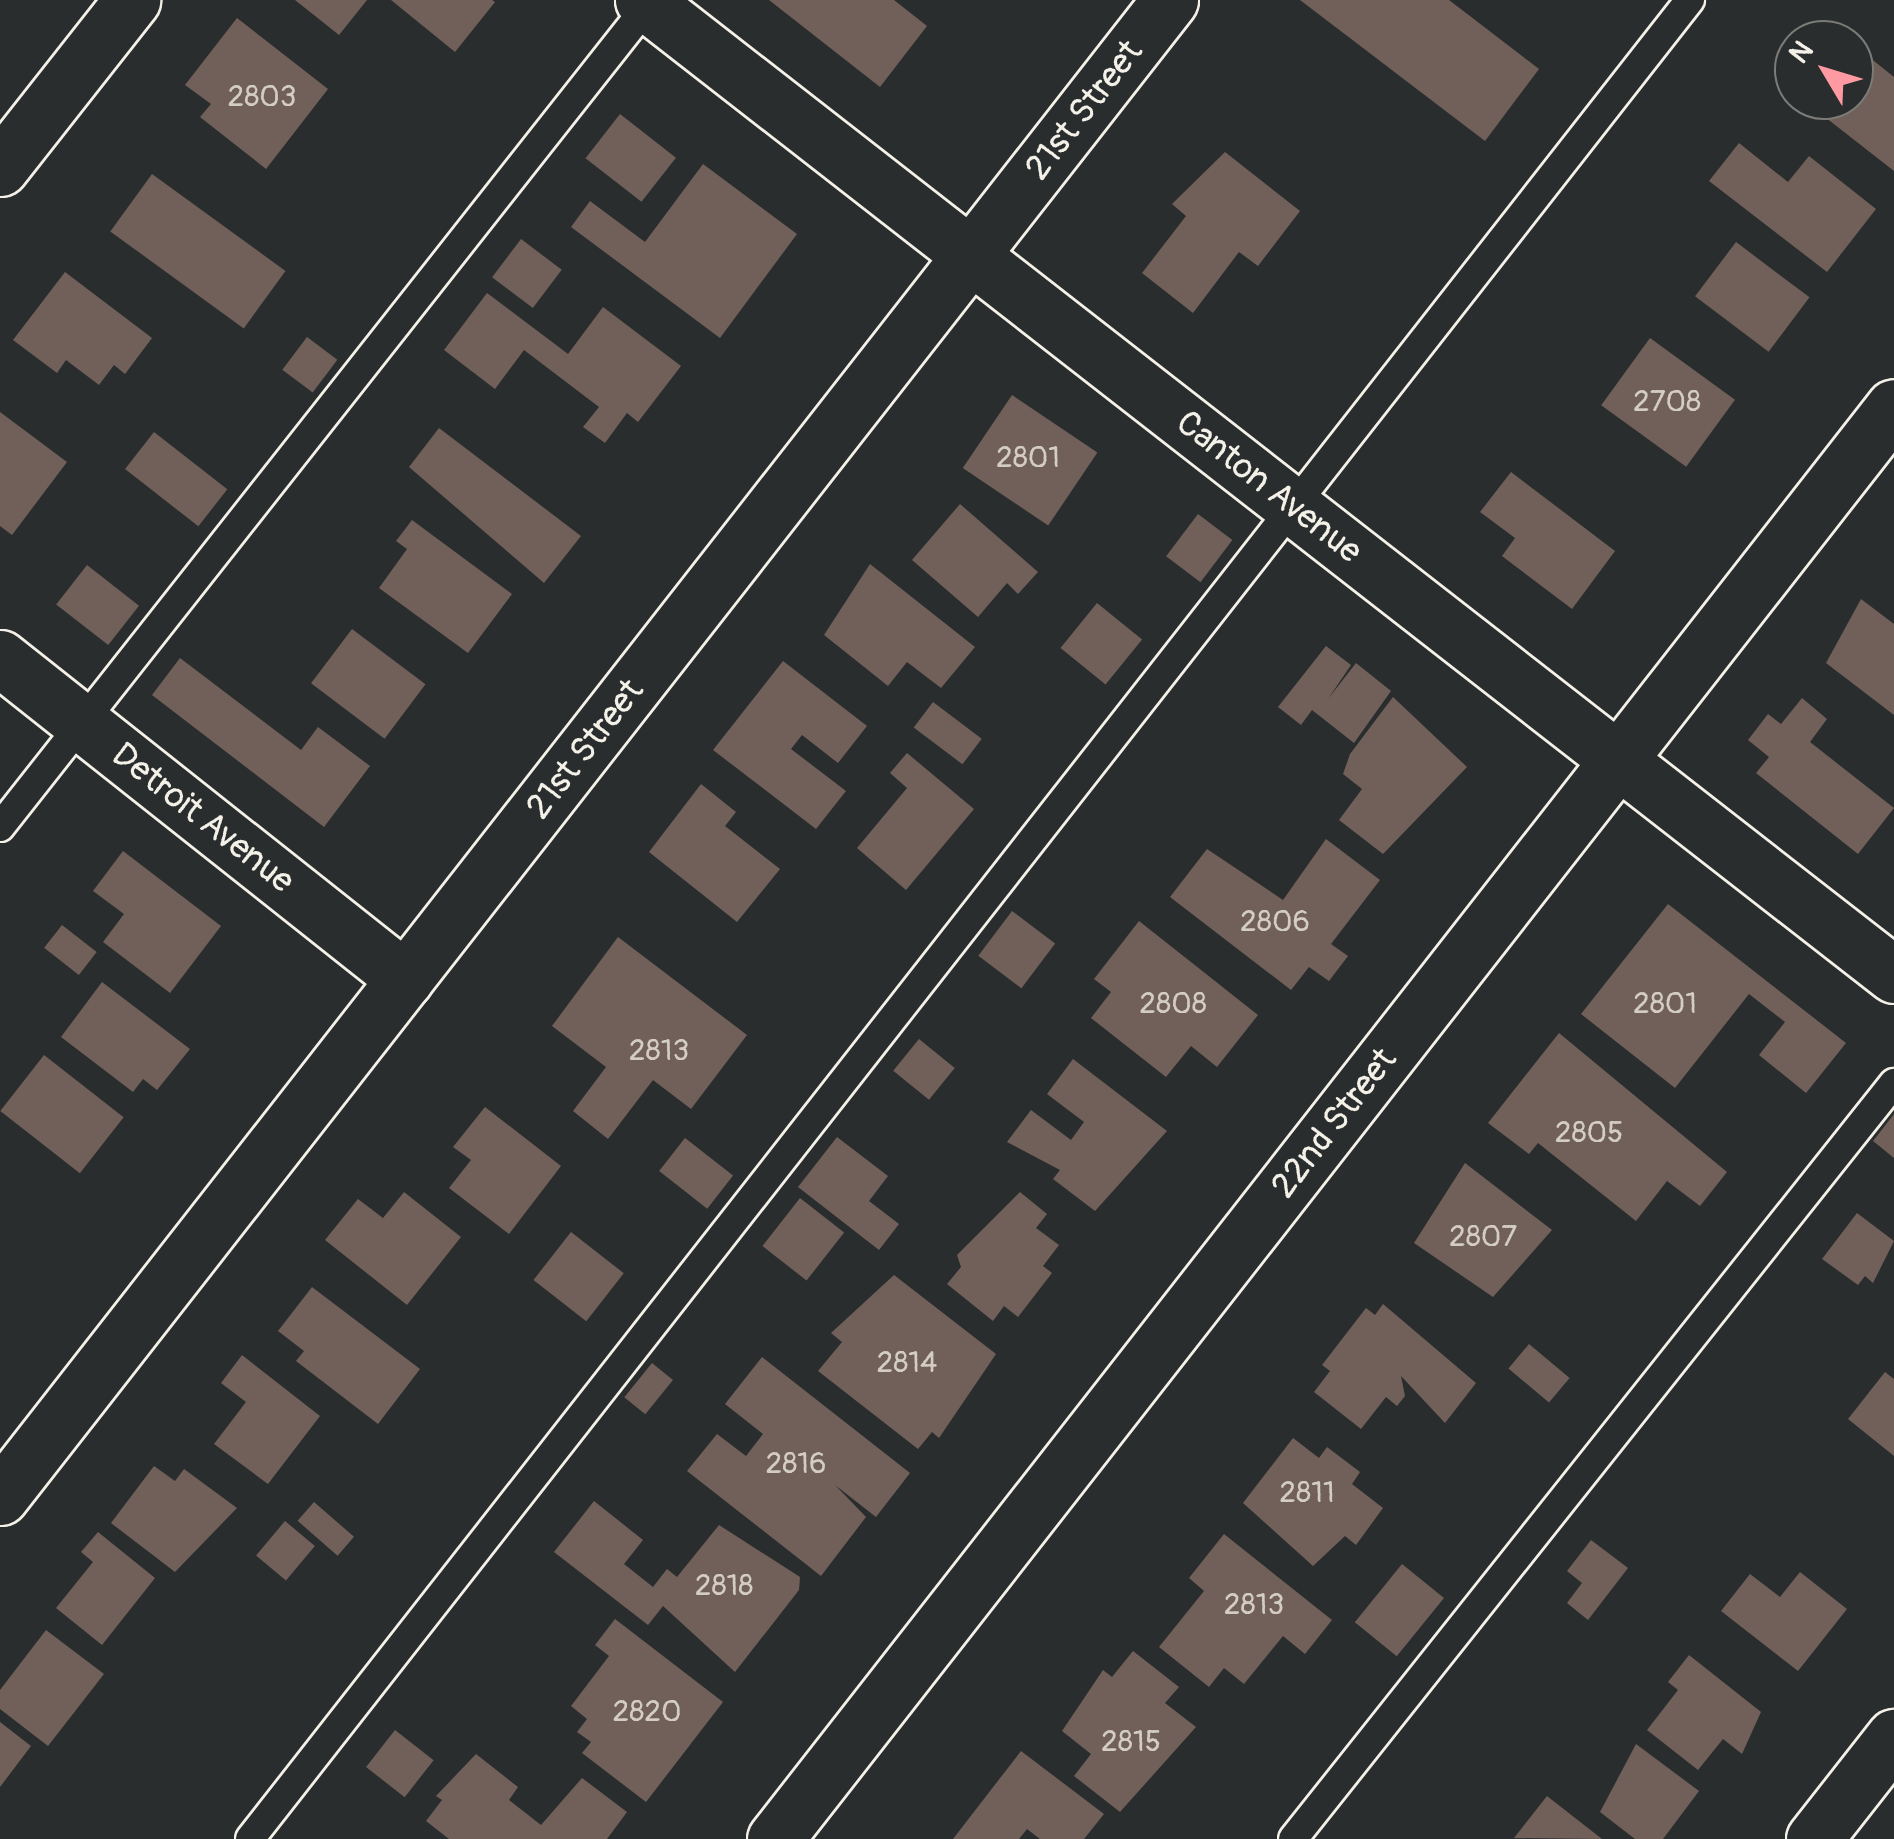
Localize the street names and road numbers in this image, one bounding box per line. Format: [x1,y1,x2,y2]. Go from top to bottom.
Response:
street label: 21st Street [1017,32,1151,188]
street label: Canton Avenue [1168,402,1370,572]
street label: 21st Street [518,671,652,827]
street label: Detroit Avenue [104,734,302,902]
street label: 22nd Street [1262,1040,1406,1206]

